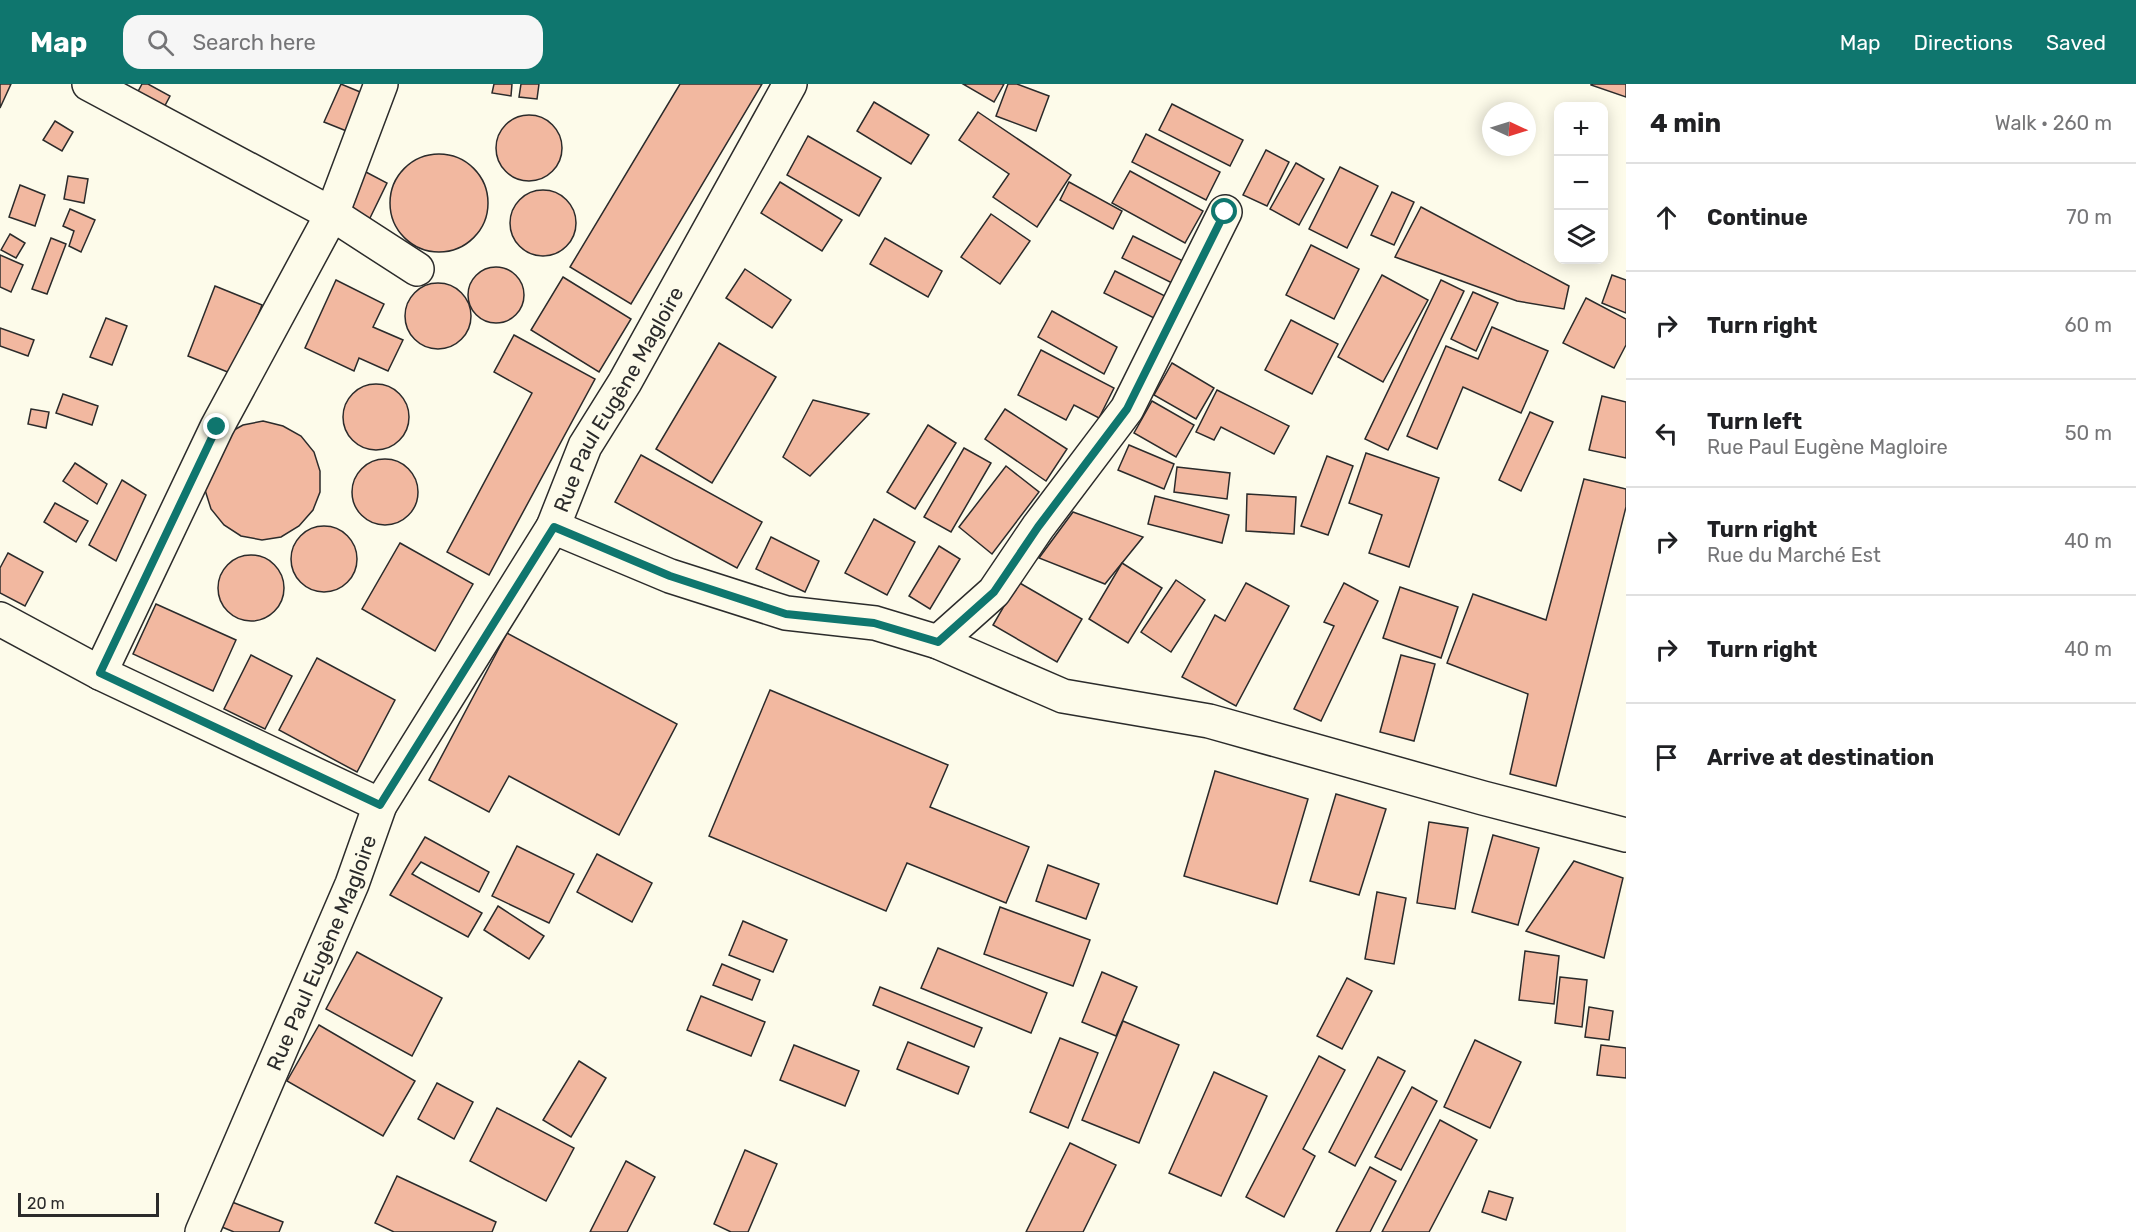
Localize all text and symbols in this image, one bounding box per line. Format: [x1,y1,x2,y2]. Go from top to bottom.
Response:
search box [123,15,543,69]
text: Map [30,26,87,59]
icon: search [144,26,177,59]
text: Search here [192,29,316,56]
text: Map [1840,30,1881,55]
text: Directions [1914,30,2013,55]
text: Saved [2046,30,2106,55]
north arrow [1482,102,1536,156]
map controls [1554,102,1608,264]
button: + [1554,102,1608,156]
text: 4 min [1650,108,1721,139]
text: Walk · 260 m [1995,111,2112,135]
button: − [1554,156,1608,210]
route start [1211,198,1237,224]
icon: ahead [1650,201,1683,234]
text: Continue [1707,204,1808,231]
text: 70 m [2066,205,2112,229]
button: layers [1554,210,1608,264]
street label: Rue Paul Eugène Magloire [548,282,688,516]
icon: right [1650,309,1683,342]
text: Turn right [1707,312,1817,339]
text: 60 m [2065,313,2112,337]
text: Turn left [1707,408,1802,435]
route end [203,413,229,439]
icon: left [1650,417,1683,450]
text: 50 m [2065,421,2112,445]
text: Rue Paul Eugène Magloire [1707,435,1948,459]
text: Turn right [1707,516,1817,543]
icon: right [1650,525,1683,558]
text: 40 m [2064,529,2112,553]
text: Rue du Marché Est [1707,543,1881,567]
icon: right [1650,633,1683,666]
text: Turn right [1707,636,1817,663]
text: 40 m [2064,637,2112,661]
icon: arrive [1650,741,1683,774]
text: Arrive at destination [1707,744,1934,771]
street label: Rue Paul Eugène Magloire [261,831,381,1074]
scale bar [18,1190,159,1218]
text: 20 m [27,1194,65,1213]

